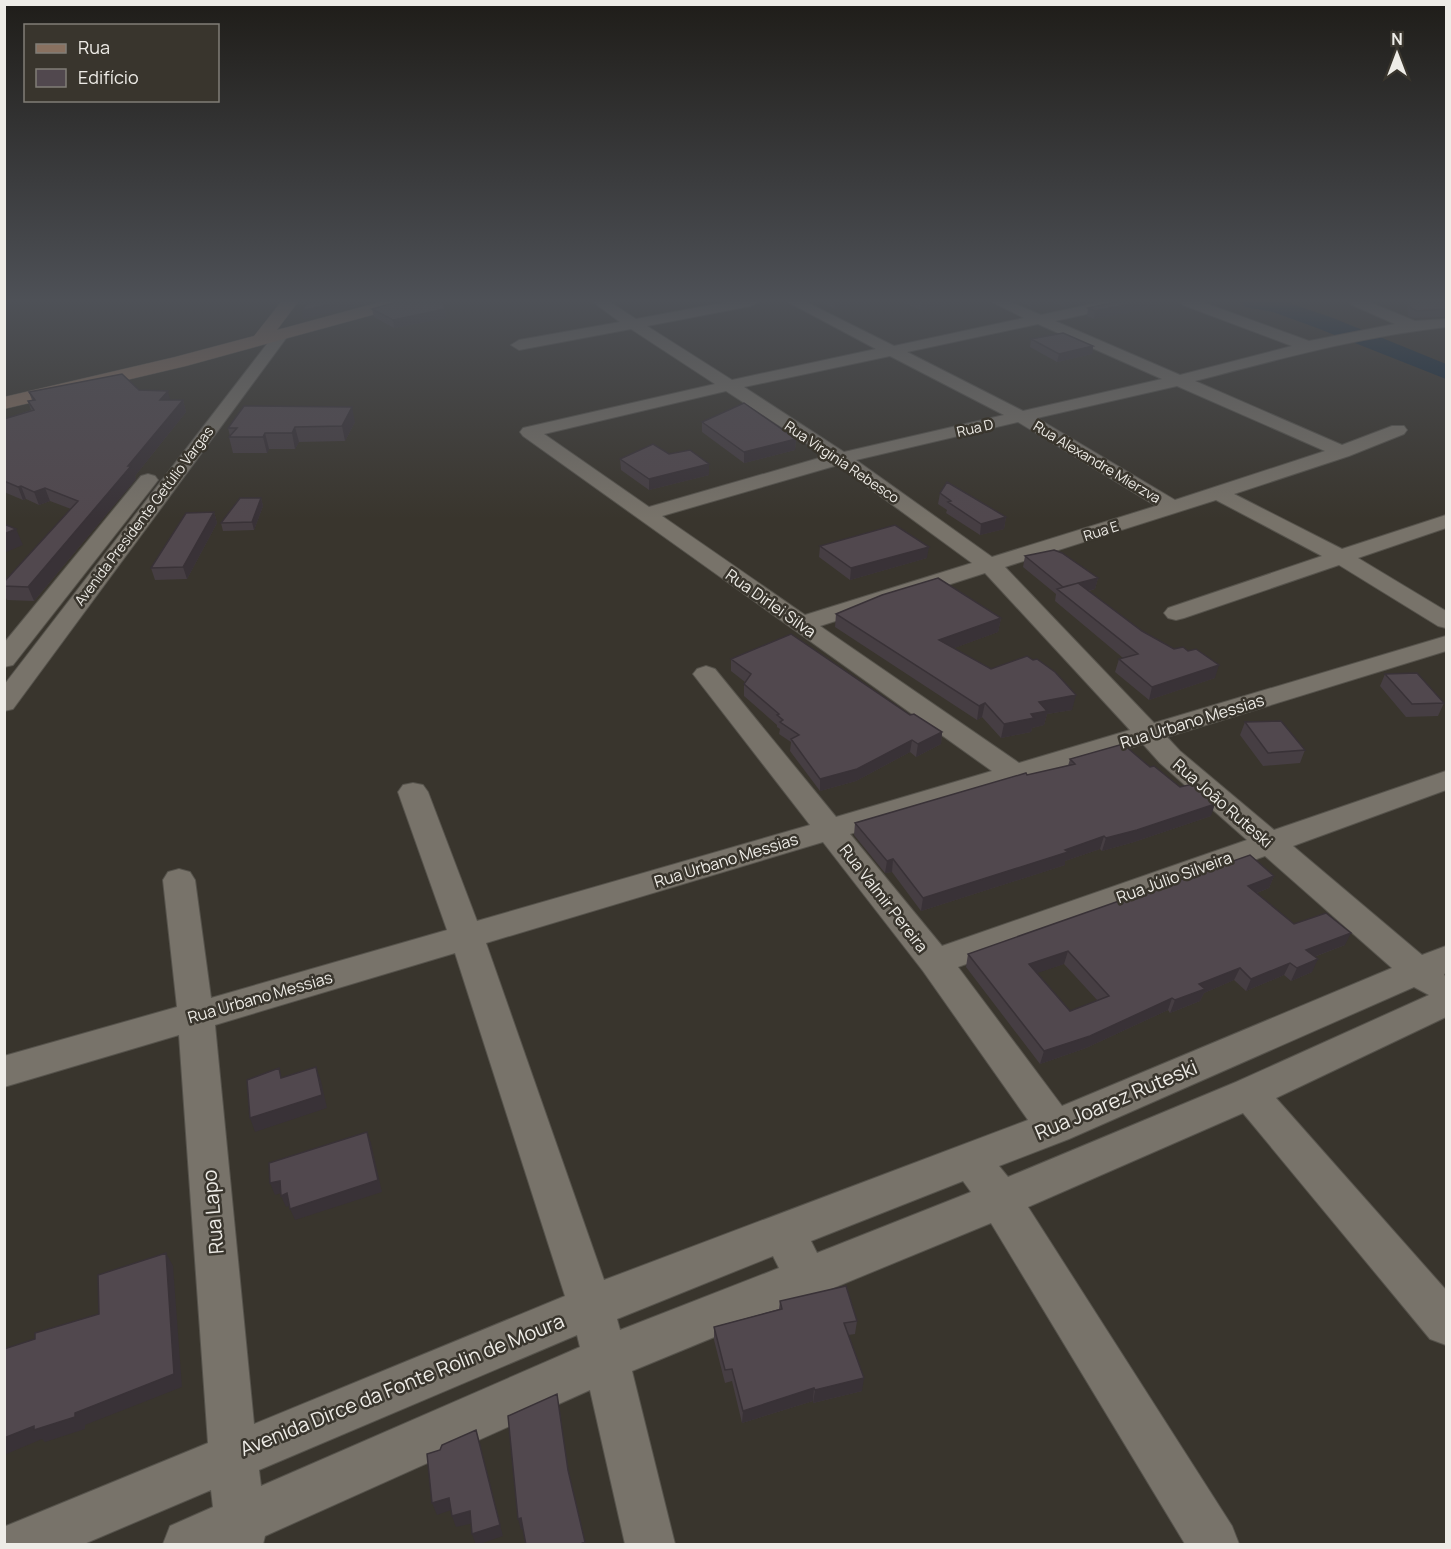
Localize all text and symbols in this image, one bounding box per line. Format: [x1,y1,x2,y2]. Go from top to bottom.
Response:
legend [24,24,219,102]
north arrow [1367,24,1427,84]
text: N [1391,28,1403,50]
text: Rua [78,35,110,59]
text: Edifício [78,65,139,89]
street label: Rua D [955,414,995,441]
street label: Rua Virginia Rebesco [781,416,903,507]
street label: Rua Alexandre Mierzva [1030,416,1164,507]
street label: Avenida Presidente Getúlio Vargas [70,422,217,609]
street label: Rua E [1081,516,1121,545]
street label: Rua Dirlei Silva [721,564,821,642]
street label: Rua Urbano Messias [1117,689,1267,753]
street label: Rua João Ruteski [1169,754,1277,852]
street label: Rua Urbano Messias [651,828,801,892]
street label: Rua Valmir Pereira [835,839,933,957]
street label: Rua Júlio Silveira [1113,846,1235,908]
street label: Rua Urbano Messias [185,966,335,1028]
street label: Rua Joarez Ruteski [1030,1053,1201,1146]
street label: Rua Lapo [195,1169,230,1255]
street label: Avenida Dirce da Fonte Rolin de Moura [236,1307,568,1462]

